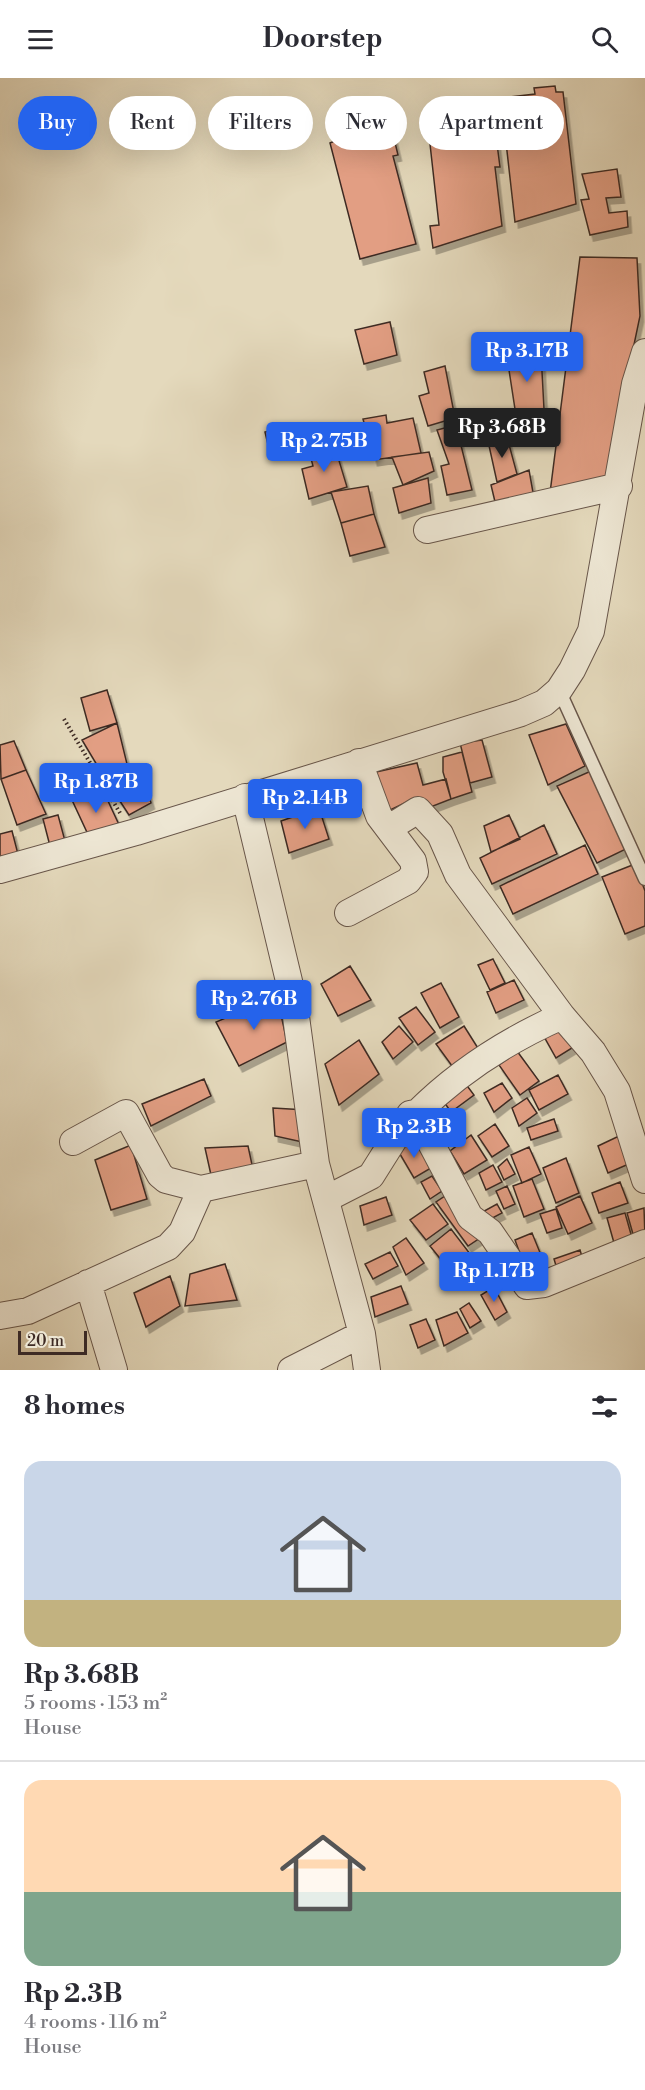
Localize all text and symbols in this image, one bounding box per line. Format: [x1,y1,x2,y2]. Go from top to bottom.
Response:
text: Doorstep [262,22,383,56]
icon: menu [24,23,57,56]
icon: search [588,23,621,56]
chip: Buy [18,96,97,150]
chip: Rent [109,96,196,150]
chip: Filters [208,96,313,150]
chip: New [325,96,407,150]
chip: Apartment [419,96,564,150]
pin: Rp 3.17B [465,332,589,383]
text: Rp 3.17B [485,339,569,364]
pin: Rp 3.68B [440,408,564,459]
text: Rp 3.68B [458,415,546,440]
pin: Rp 2.75B [262,422,386,473]
text: Rp 2.75B [280,429,368,454]
pin: Rp 1.87B [34,763,158,814]
text: Rp 1.87B [53,770,139,795]
pin: Rp 2.14B [243,779,367,830]
text: Rp 2.14B [262,786,348,811]
pin: Rp 2.76B [192,980,316,1031]
text: Rp 2.76B [210,987,298,1012]
pin: Rp 2.3B [359,1108,469,1159]
text: Rp 2.3B [376,1115,452,1140]
pin: Rp 1.17B [432,1252,556,1303]
text: Rp 1.17B [453,1259,535,1284]
scale bar [18,1328,87,1356]
text: 20 m [27,1331,64,1351]
text: 8 homes [24,1390,125,1422]
icon: filters [588,1390,621,1423]
icon: home [269,1500,377,1608]
text: Rp 3.68B [24,1659,139,1691]
text: 5 rooms · 153 m² [24,1691,167,1716]
text: House [24,1716,82,1741]
icon: home [269,1819,377,1927]
text: Rp 2.3B [24,1978,122,2010]
text: 4 rooms · 116 m² [24,2010,167,2035]
text: House [24,2035,82,2060]

